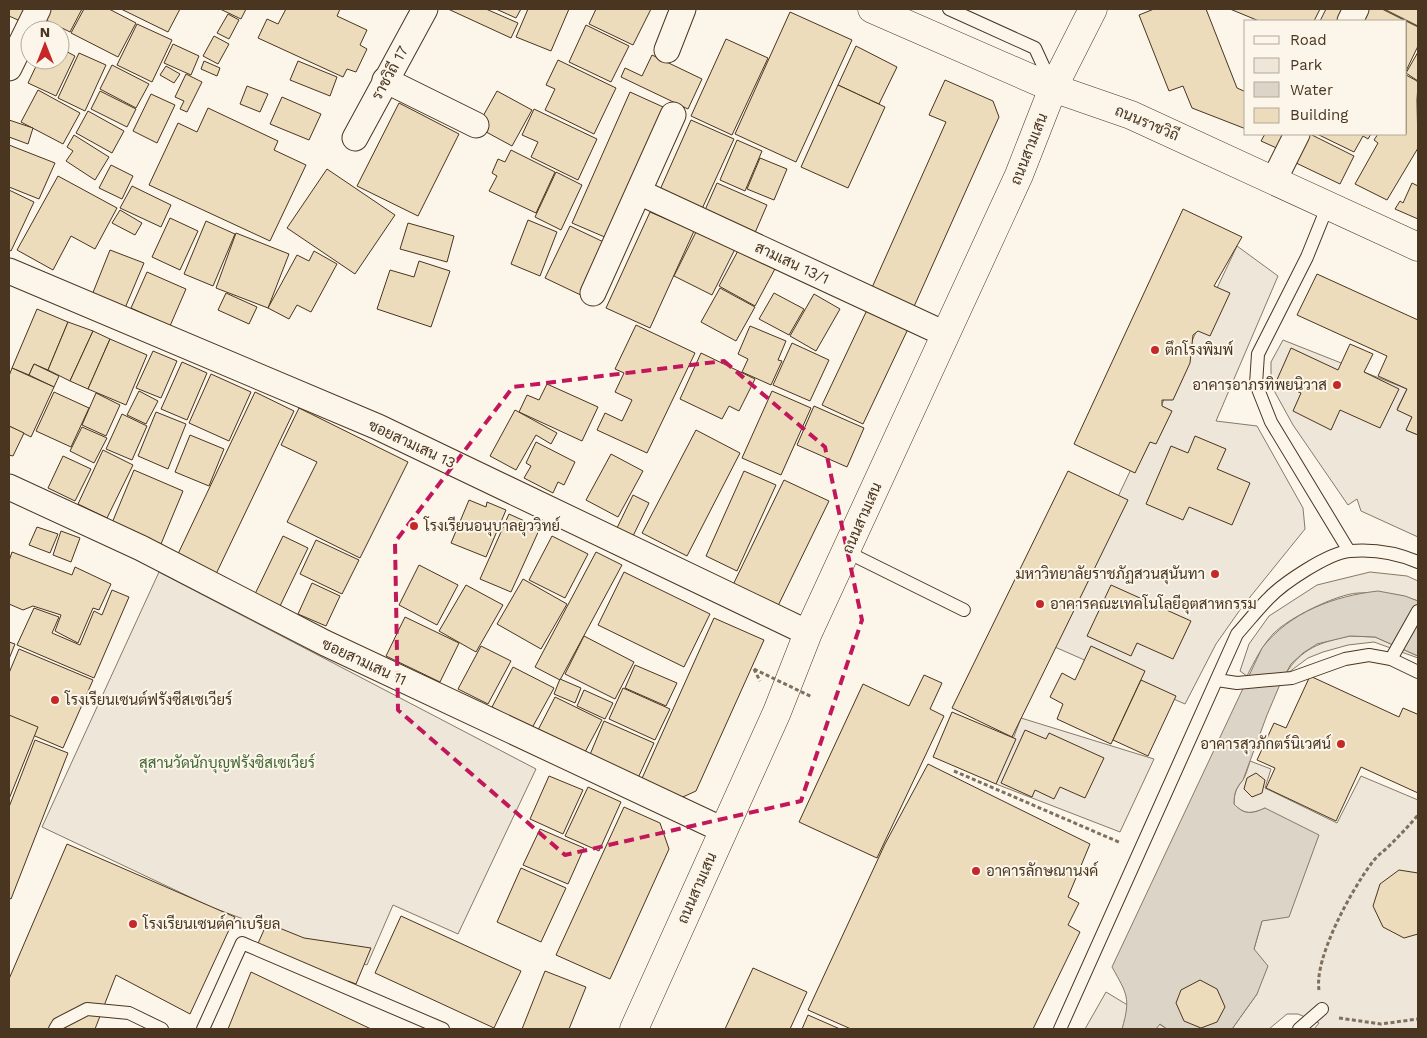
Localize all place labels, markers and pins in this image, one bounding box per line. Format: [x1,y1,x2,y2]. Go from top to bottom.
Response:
place label: ตึกโรงพิมพ์ [1165,340,1233,359]
marker: ตึกโรงพิมพ์ [1149,344,1161,356]
place label: อาคารอาภรทิพยนิวาส [1192,376,1327,394]
marker: อาคารอาภรทิพยนิวาส [1331,379,1343,391]
place label: โรงเรียนอนุบาลยุววิทย์ [423,516,560,537]
marker: โรงเรียนอนุบาลยุววิทย์ [408,520,420,532]
place label: มหาวิทยาลัยราชภัฏสวนสุนันทา [1015,565,1205,585]
marker: มหาวิทยาลัยราชภัฏสวนสุนันทา [1209,568,1221,580]
place label: อาคารคณะเทคโนโลยีอุตสาหกรรม [1050,594,1257,615]
marker: อาคารคณะเทคโนโลยีอุตสาหกรรม [1034,598,1046,610]
place label: โรงเรียนเซนต์ฟรังซีสเซเวียร์ [64,690,232,709]
marker: โรงเรียนเซนต์ฟรังซีสเซเวียร์ [49,694,61,706]
place label: อาคารสุวภักตร์นิเวศน์ [1200,734,1331,755]
marker: อาคารสุวภักตร์นิเวศน์ [1335,738,1347,750]
place label: อาคารลักษณานงค์ [986,861,1098,880]
marker: อาคารลักษณานงค์ [970,865,982,877]
place label: โรงเรียนเซนต์คาเบรียล [142,914,281,933]
marker: โรงเรียนเซนต์คาเบรียล [127,918,139,930]

